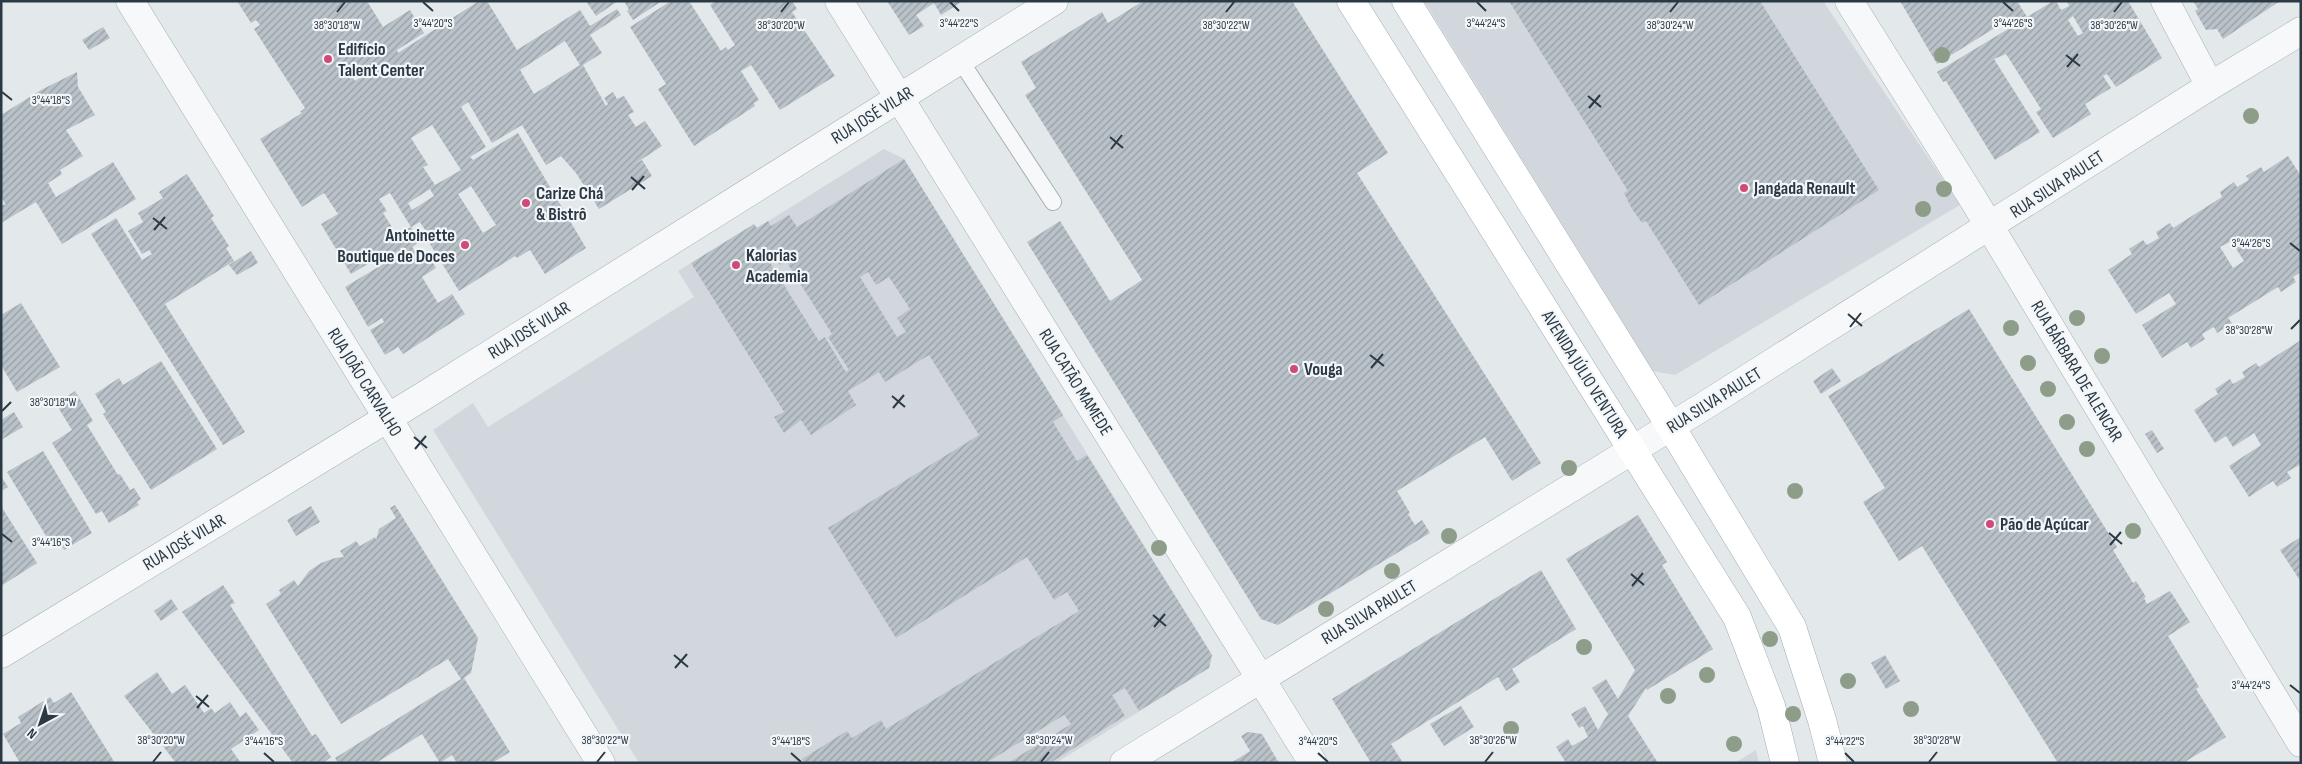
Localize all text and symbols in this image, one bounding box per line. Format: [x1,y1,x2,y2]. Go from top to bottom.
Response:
text: 3°44'20"S [413,16,453,31]
text: 3°44'22"S [940,16,978,31]
text: 3°44'24"S [1467,16,1505,31]
text: 3°44'26"S [1993,16,2033,31]
text: 38°30'18"W [314,18,360,33]
text: 38°30'20"W [757,18,805,33]
text: 38°30'22"W [1202,18,1250,33]
text: 38°30'24"W [1646,18,1694,33]
text: 38°30'26"W [2090,18,2138,33]
place label: Edifício Talent Center [338,39,425,81]
marker: Edifício Talent Center [322,53,334,65]
street label: RUA JOSÉ VILAR [827,82,917,149]
text: 3°44'18"S [32,93,70,108]
street label: RUA SILVA PAULET [2006,146,2108,223]
place label: Jangada Renault [1753,178,1855,199]
marker: Jangada Renault [1738,182,1750,194]
place label: Carize Chá & Bistrô [536,183,603,225]
marker: Carize Chá & Bistrô [520,197,532,209]
place label: Antoinette Boutique de Doces [337,225,455,267]
text: 3°44'26"S [2231,236,2271,251]
marker: Antoinette Boutique de Doces [459,239,471,251]
place label: Kalorias Academia [745,245,808,287]
marker: Kalorias Academia [730,259,742,271]
street label: RUA JOSÉ VILAR [484,297,574,364]
street label: RUA BÁRBARA DE ALENCAR [2026,297,2127,446]
street label: AVENIDA JÚLIO VENTURA [1536,306,1632,442]
text: 38°30'28"W [2225,323,2273,338]
street label: RUA JOÃO CARVALHO [323,324,406,440]
street label: RUA CATÃO MAMEDE [1034,325,1117,440]
place label: Vouga [1304,359,1343,380]
marker: Vouga [1288,363,1300,375]
street label: RUA SILVA PAULET [1663,363,1766,438]
text: 38°30'18"W [30,395,76,410]
street label: RUA JOSÉ VILAR [139,510,229,575]
place label: Pão de Açúcar [2000,514,2089,535]
marker: Pão de Açúcar [1984,518,1996,530]
text: 3°44'16"S [32,535,70,550]
street label: RUA SILVA PAULET [1318,576,1421,649]
text: 3°44'24"S [2232,678,2270,693]
north arrow [15,699,65,749]
text: N [24,725,40,742]
text: 38°30'20"W [137,733,185,748]
text: 38°30'22"W [581,733,629,748]
text: 38°30'24"W [1025,733,1073,748]
text: 38°30'26"W [1469,733,1517,748]
text: 38°30'28"W [1913,733,1961,748]
text: 3°44'16"S [245,734,283,749]
text: 3°44'18"S [772,734,810,749]
text: 3°44'20"S [1298,734,1338,749]
text: 3°44'22"S [1826,734,1864,749]

